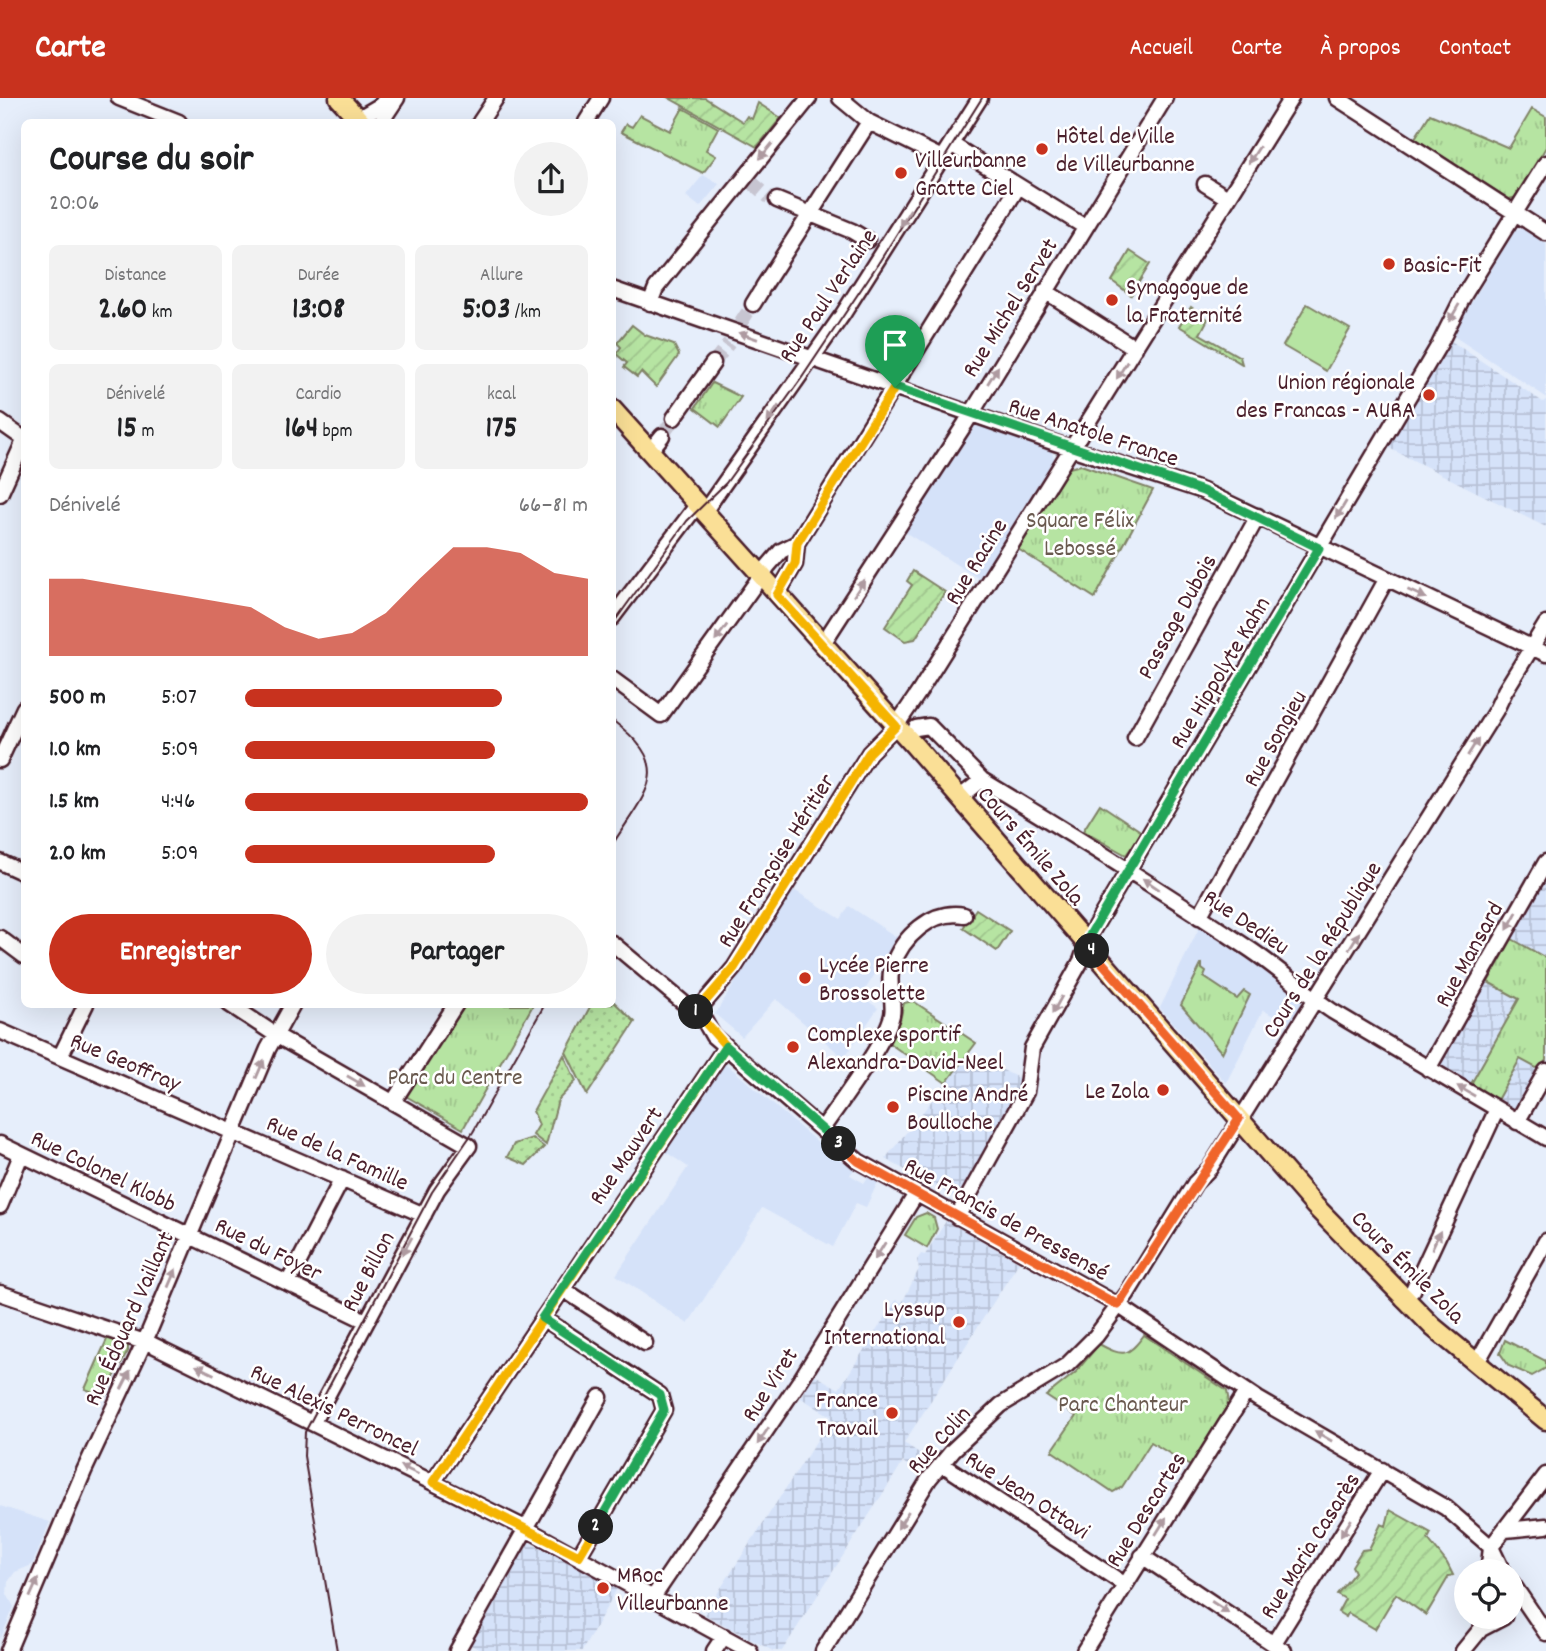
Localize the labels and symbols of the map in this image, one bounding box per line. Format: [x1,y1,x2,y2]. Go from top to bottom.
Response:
place label: Hôtel de Ville de Villeurbanne [1056,121,1195,183]
marker: Hôtel de Ville de Villeurbanne [1034,141,1050,157]
one-way arrow [758,142,773,160]
place label: Villeurbanne Gratte Ciel [915,145,1027,207]
one-way arrow [1247,146,1261,164]
marker: Villeurbanne Gratte Ciel [893,165,909,181]
one-way arrow [898,208,911,228]
street label: Rue Paul Verlaine [772,223,887,371]
street label: Rue Michel Servet [955,232,1068,385]
place label: Basic-Fit [1403,250,1482,284]
marker: Basic-Fit [1381,256,1397,272]
place label: Synagogue de la Fraternité [1126,272,1249,334]
marker: Synagogue de la Fraternité [1104,292,1120,308]
one-way arrow [1448,303,1461,322]
pin [865,315,925,387]
one-way arrow [737,330,758,341]
one-way arrow [1115,360,1128,379]
one-way arrow [987,365,1000,385]
place label: Union régionale des Francas - AURA [1236,367,1415,429]
marker: Union régionale des Francas - AURA [1421,387,1437,403]
street label: Rue Anatole France [1004,390,1182,477]
one-way arrow [766,405,780,423]
one-way arrow [1335,500,1348,519]
park label: Square Félix Lebossé [1026,505,1134,567]
street label: Rue Racine [937,513,1018,613]
street label: Passage Dubois [1130,549,1227,686]
one-way arrow [852,578,865,598]
one-way arrow [1407,589,1428,600]
street label: Rue Hippolyte Kahn [1163,591,1281,756]
one-way arrow [714,624,728,642]
street label: Rue Songieu [1236,685,1317,794]
one-way arrow [1467,738,1480,757]
street label: Rue Françoise Héritier [710,768,845,955]
street label: Cours Émile Zola [968,780,1092,915]
street label: Cours de la République [1255,856,1392,1046]
one-way arrow [1141,878,1160,891]
street label: Rue Dedieu [1195,882,1295,965]
street label: Rue Mansard [1428,896,1514,1014]
one-way arrow [1506,911,1518,931]
one-way arrow [1347,931,1360,950]
pin: 4 [1074,934,1110,968]
place label: Lycée Pierre Brossolette [819,950,929,1012]
marker: Lycée Pierre Brossolette [797,970,813,986]
pin: 1 [678,995,714,1030]
one-way arrow [1051,995,1063,1015]
place label: Complexe sportif Alexandra-David-Neel [807,1019,1004,1081]
street label: Rue Geoffray [64,1025,187,1103]
marker: Complexe sportif Alexandra-David-Neel [785,1039,801,1055]
one-way arrow [255,1058,266,1079]
park label: Parc du Centre [387,1062,523,1096]
one-way arrow [347,1075,366,1087]
place label: Le Zola [1085,1076,1150,1110]
place label: Piscine André Boulloche [907,1079,1028,1141]
marker: Le Zola [1155,1082,1171,1098]
one-way arrow [1456,1085,1476,1097]
marker: Piscine André Boulloche [885,1099,901,1115]
street label: Rue Mauvert [582,1101,673,1213]
street label: Rue de la Famille [260,1108,413,1201]
street label: Rue Colonel Klobb [24,1123,181,1223]
pin: 3 [822,1126,856,1162]
street label: Rue Francis de Pressensé [897,1150,1114,1291]
street label: Cours Émile Zola [1342,1203,1472,1333]
street label: Rue du Foyer [208,1210,327,1291]
street label: Rue Édouard Vaillant [77,1226,185,1412]
street label: Rue Billon [334,1226,405,1319]
one-way arrow [1430,1230,1442,1250]
one-way arrow [401,1236,413,1255]
one-way arrow [874,1242,887,1261]
one-way arrow [166,1268,177,1289]
place label: Lyssup International [824,1294,945,1356]
marker: Lyssup International [951,1314,967,1330]
street label: Rue Viret [735,1342,808,1429]
street label: Rue Alexis Perroncel [244,1356,424,1467]
one-way arrow [195,1364,215,1376]
one-way arrow [121,1370,132,1390]
place label: France Travail [816,1385,878,1447]
park label: Parc Chanteur [1058,1389,1188,1423]
street label: Rue Colin [900,1399,980,1483]
marker: France Travail [884,1405,900,1421]
one-way arrow [756,1426,769,1445]
one-way arrow [1313,1430,1333,1442]
street label: Rue Jean Ottavi [957,1443,1095,1550]
street label: Rue Descartes [1099,1446,1197,1575]
one-way arrow [399,1465,419,1476]
street label: Rue Maria Casarès [1253,1467,1370,1627]
pin: 2 [578,1510,614,1544]
one-way arrow [897,1511,910,1530]
one-way arrow [1154,1517,1167,1536]
one-way arrow [1340,1518,1353,1537]
place label: MRoc Villeurbanne [617,1560,729,1622]
one-way arrow [28,1578,40,1598]
marker: MRoc Villeurbanne [595,1580,611,1596]
one-way arrow [1210,1600,1229,1613]

